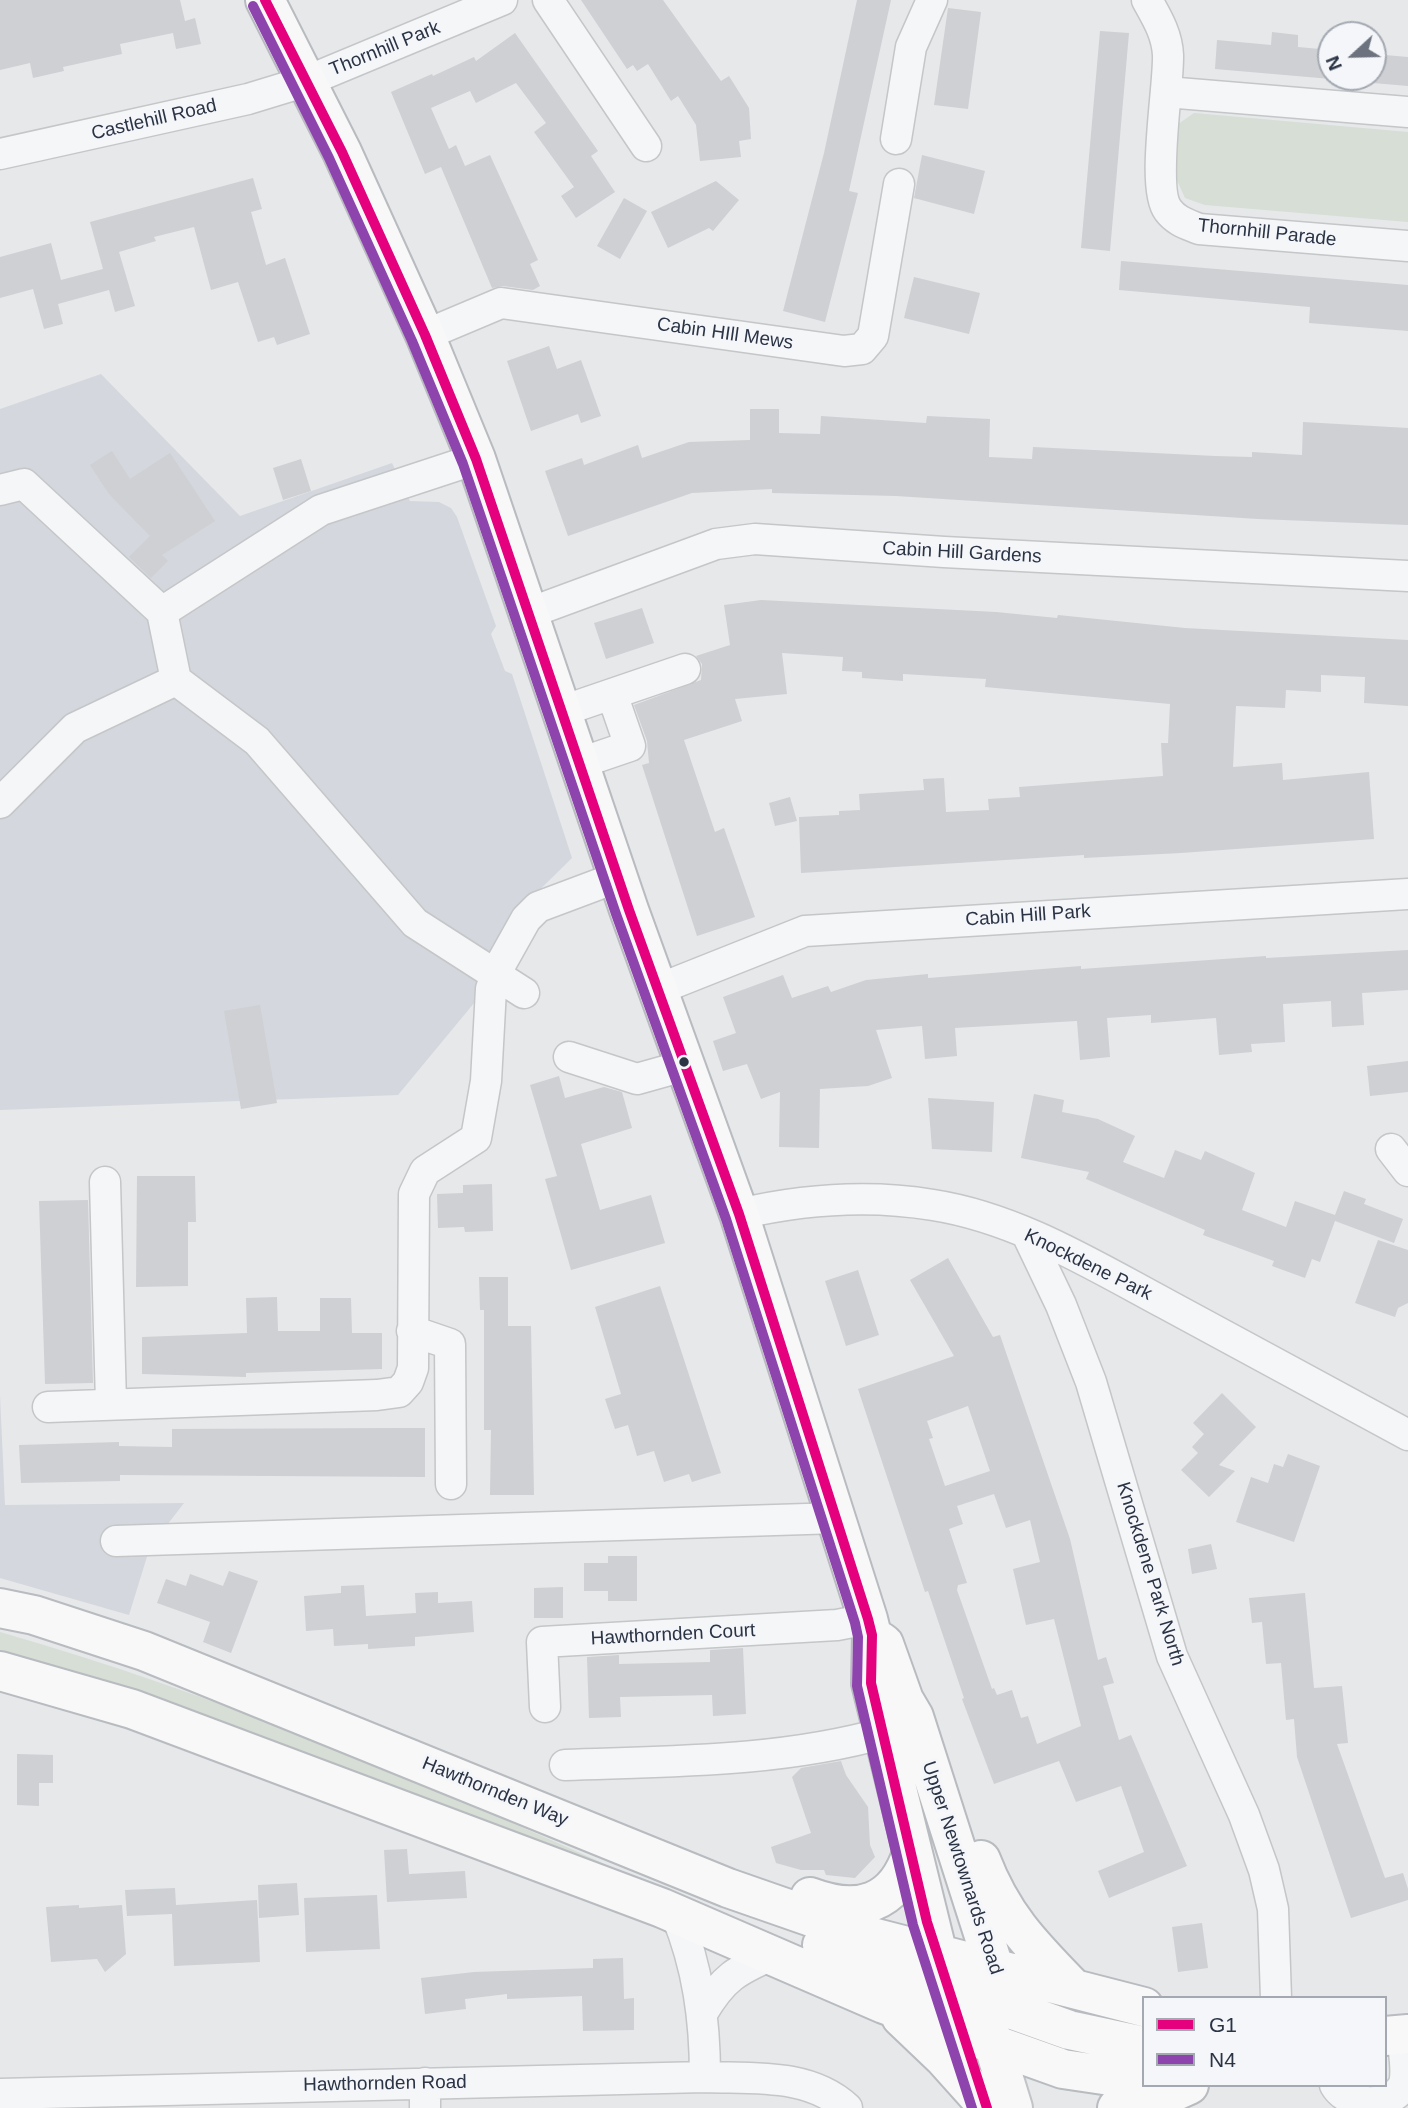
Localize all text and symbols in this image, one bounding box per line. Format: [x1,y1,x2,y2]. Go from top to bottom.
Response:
street label: Thornhill Park [326,16,444,82]
north arrow [1317,21,1387,91]
text: N [1322,53,1346,74]
street label: Castlehill Road [89,95,219,145]
street label: Thornhill Parade [1196,214,1338,252]
street label: Cabin HIll Mews [655,313,795,355]
street label: Cabin Hill Gardens [882,537,1042,569]
street label: Cabin Hill Park [965,900,1091,932]
unlabelled marker [677,1055,691,1069]
street label: Knockdene Park [1020,1224,1156,1306]
street label: Knockdene Park North [1111,1479,1189,1669]
street label: Hawthornden Court [590,1619,756,1651]
street label: Hawthornden Way [419,1752,571,1832]
street label: Upper Newtownards Road [917,1759,1007,1977]
legend [1142,1996,1387,2087]
text: G1 [1209,2013,1237,2036]
text: N4 [1209,2048,1236,2071]
street label: Hawthornden Road [303,2071,467,2097]

